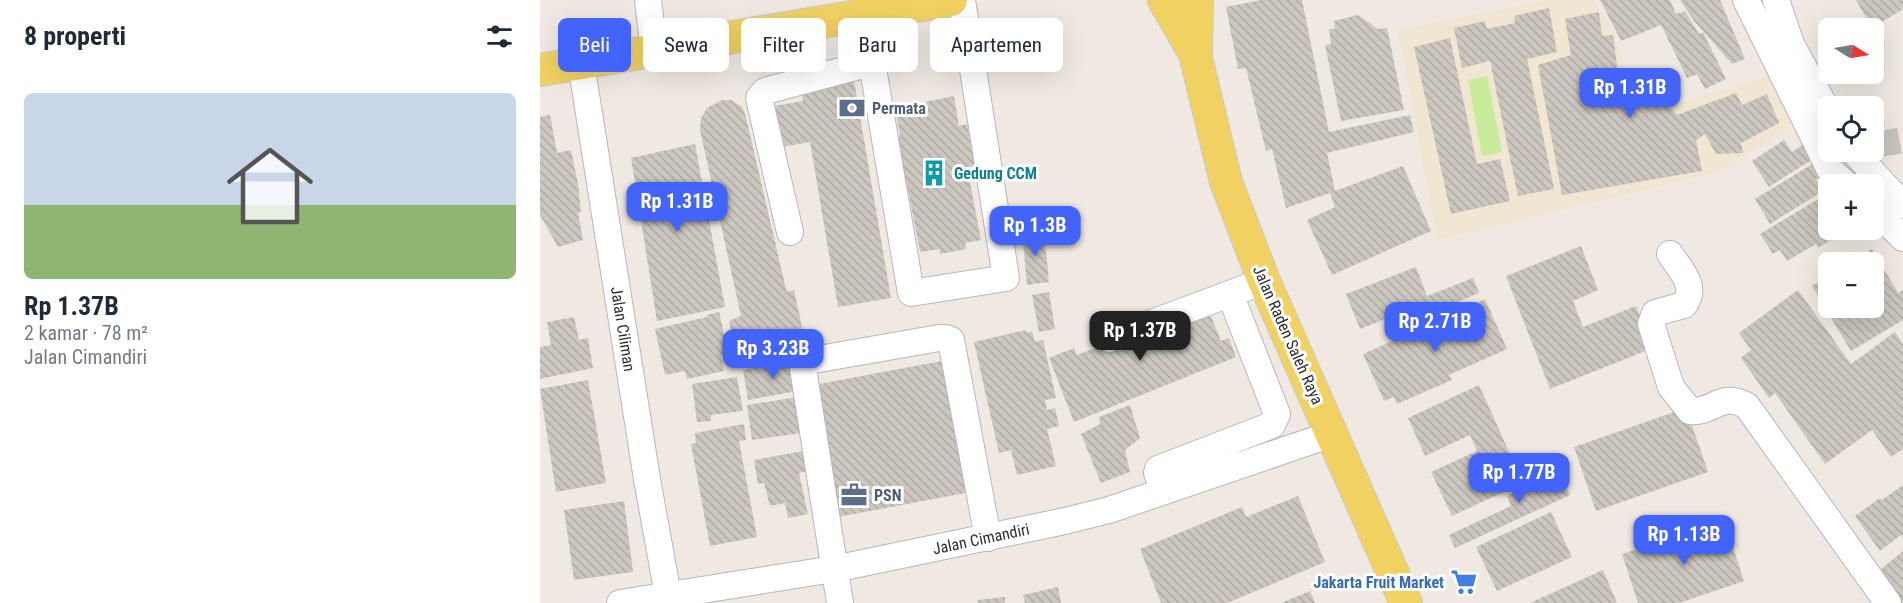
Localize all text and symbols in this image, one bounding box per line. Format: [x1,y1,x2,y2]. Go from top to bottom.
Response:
chip: Beli [558,18,631,72]
chip: Sewa [643,18,729,72]
chip: Filter [741,18,826,72]
chip: Baru [838,18,918,72]
chip: Apartemen [930,18,1063,72]
north arrow [1818,18,1884,84]
map controls [1818,18,1884,318]
icon: filters [483,20,516,53]
text: 8 properti [24,21,126,51]
pin: Rp 1.31B [1568,68,1692,119]
text: Rp 1.31B [1594,75,1666,99]
bank icon: Permata [837,93,867,123]
button: locate [1818,96,1884,162]
place label: Permata [872,99,926,118]
icon: home [216,132,324,240]
building icon: Gedung CCM [919,158,949,188]
place label: Gedung CCM [954,164,1037,183]
button: + [1818,174,1884,240]
pin: Rp 1.31B [615,182,739,233]
text: Rp 1.31B [641,189,713,213]
pin: Rp 1.3B [980,206,1090,257]
text: Rp 1.3B [1004,213,1066,237]
button: − [1818,252,1884,318]
street label: Jalan Raden Saleh Raya [1249,263,1327,407]
street label: Jalan Ciliman [607,285,639,373]
text: Rp 1.37B [24,291,119,321]
pin: Rp 2.71B [1373,302,1497,353]
text: Rp 2.71B [1399,309,1471,333]
pin: Rp 1.37B [1078,311,1202,362]
text: Rp 1.37B [1104,318,1176,342]
text: 2 kamar · 78 m² [24,321,148,345]
pin: Rp 3.23B [711,329,835,380]
text: Rp 3.23B [737,336,809,360]
text: Jalan Cimandiri [24,345,147,369]
pin: Rp 1.77B [1457,453,1581,504]
text: Rp 1.77B [1483,460,1555,484]
office icon: PSN [839,480,869,510]
place label: PSN [874,486,902,505]
pin: Rp 1.13B [1622,515,1746,566]
street label: Jalan Cimandiri [931,519,1031,559]
text: Rp 1.13B [1648,522,1720,546]
supermarket icon: Jakarta Fruit Market [1449,567,1479,597]
place label: Jakarta Fruit Market [1313,573,1444,592]

